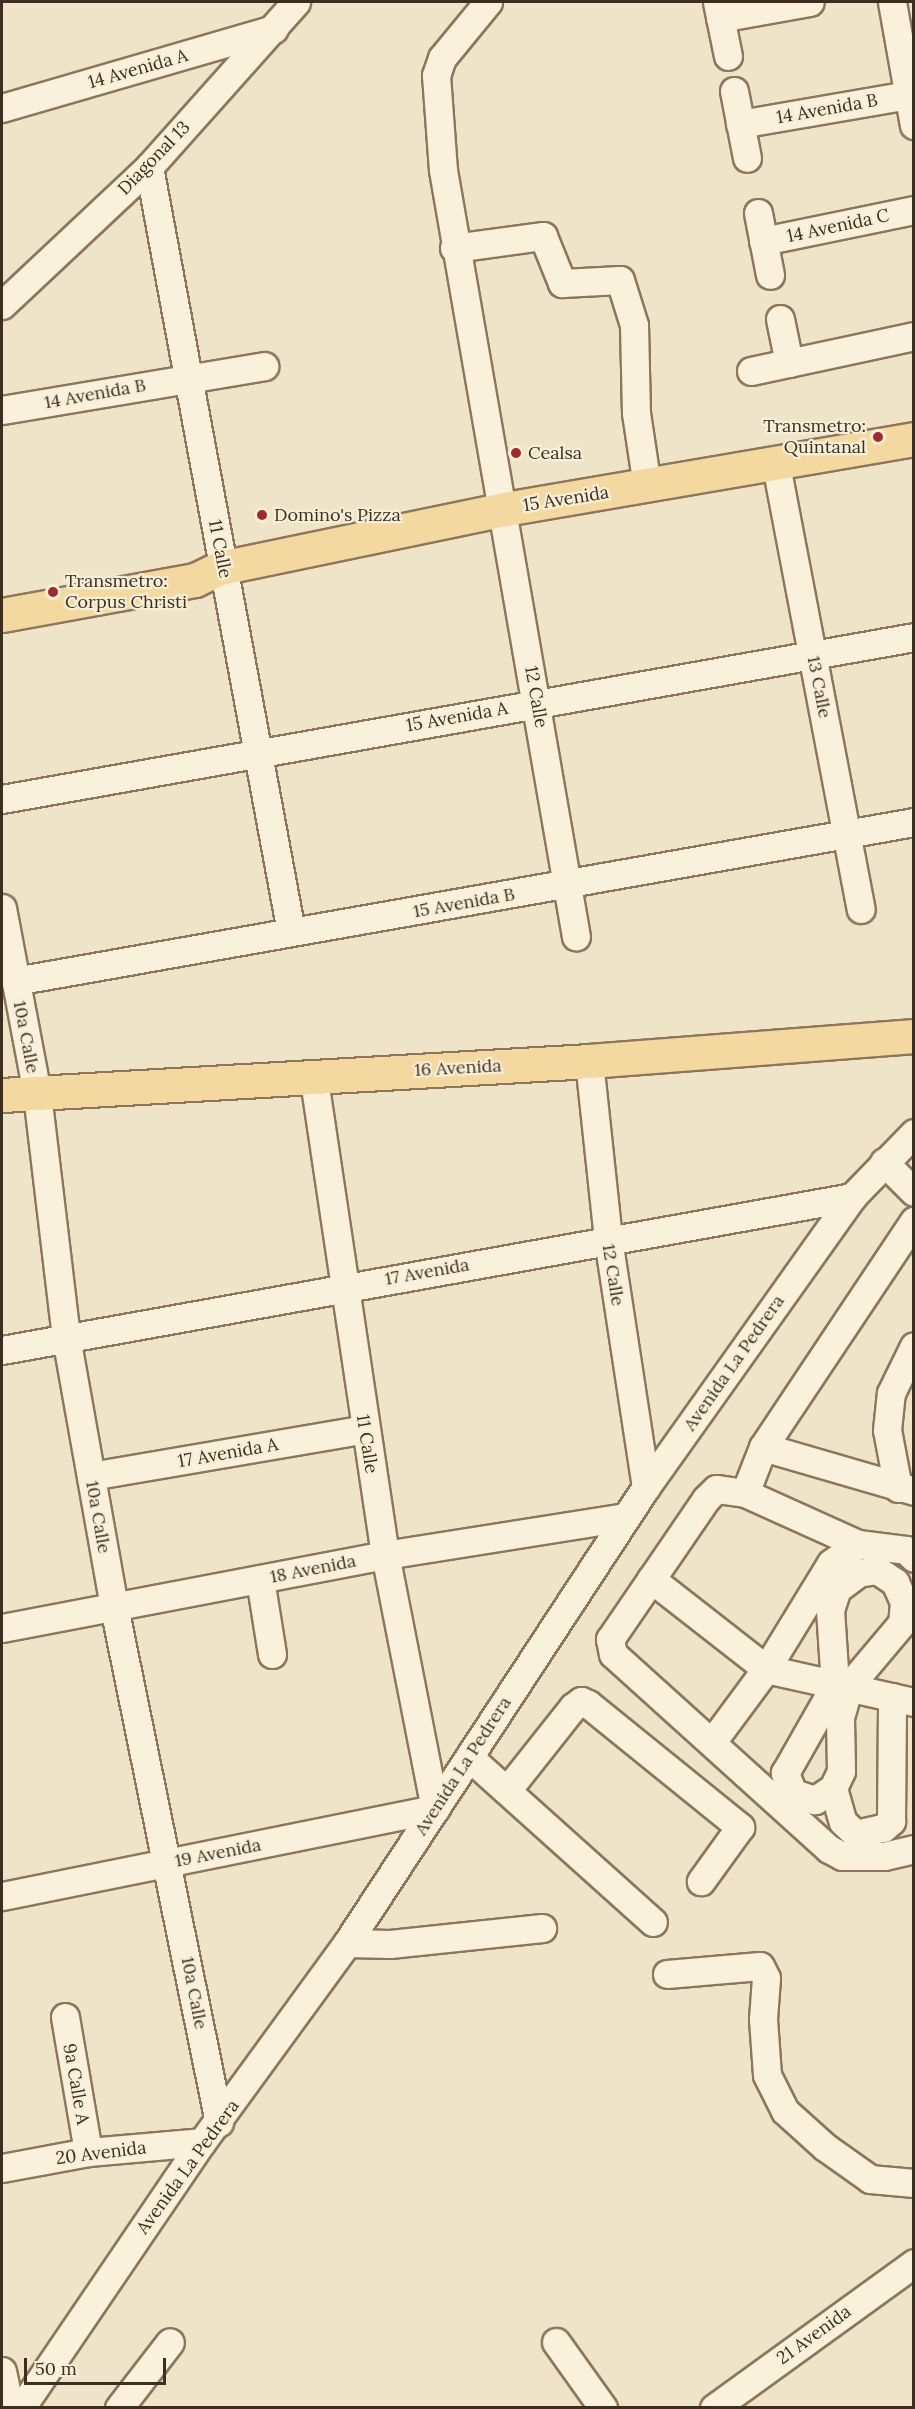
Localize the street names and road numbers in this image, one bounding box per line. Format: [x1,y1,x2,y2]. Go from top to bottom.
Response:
street label: 14 Avenida A [86,44,190,94]
street label: 14 Avenida B [775,89,879,129]
street label: Diagonal 13 [113,116,195,200]
street label: 14 Avenida C [785,205,891,247]
street label: 14 Avenida B [43,374,147,414]
street label: 15 Avenida [521,482,611,516]
street label: 11 Calle [204,518,236,580]
street label: 13 Calle [802,654,836,720]
street label: 12 Calle [520,664,552,730]
street label: 15 Avenida A [405,697,509,737]
street label: 15 Avenida B [412,883,516,923]
street label: 10a Calle [8,999,44,1075]
street label: 16 Avenida [414,1055,502,1081]
street label: 12 Calle [597,1243,629,1307]
street label: 17 Avenida [383,1254,471,1290]
street label: Avenida La Pedrera [679,1291,789,1435]
street label: 11 Calle [352,1413,382,1475]
street label: 17 Avenida A [176,1434,280,1472]
street label: 10a Calle [81,1479,115,1555]
street label: 18 Avenida [268,1550,358,1588]
street label: Avenida La Pedrera [410,1693,516,1839]
street label: 19 Avenida [173,1834,263,1872]
street label: 10a Calle [176,1955,212,2031]
street label: 9a Calle A [58,2042,94,2126]
street label: Avenida La Pedrera [132,2096,244,2238]
street label: 20 Avenida [54,2137,148,2169]
street label: 21 Avenida [773,2301,855,2369]

